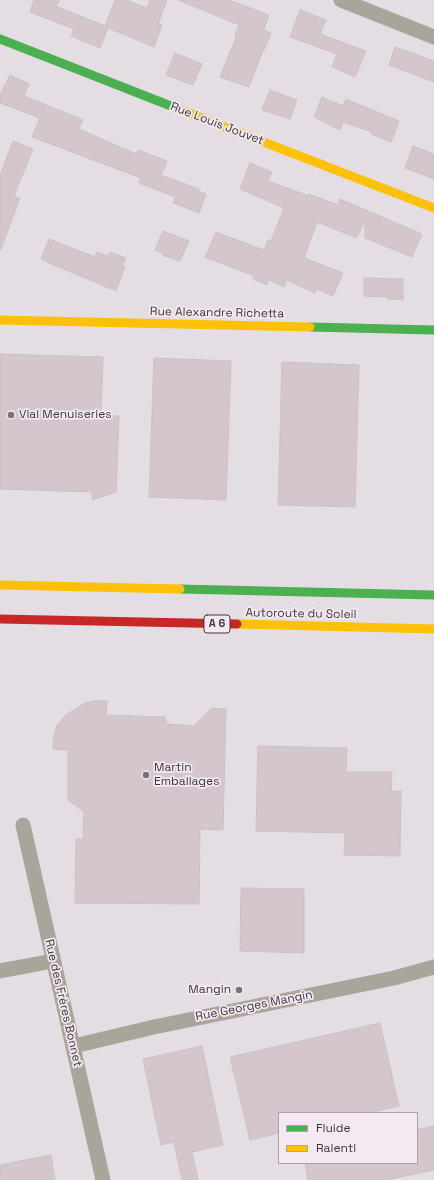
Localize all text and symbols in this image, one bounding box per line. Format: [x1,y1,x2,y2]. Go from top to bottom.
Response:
street label: Rue Louis Jouvet [168,100,266,148]
street label: Rue Alexandre Richetta [150,305,284,321]
place label: Vial Menuiseries [19,408,112,422]
marker: Vial Menuiseries [6,410,16,420]
street label: Autoroute du Soleil [245,606,357,622]
road number: A 6 [204,615,230,633]
place label: Martin Emballages [154,761,219,789]
marker: Martin Emballages [141,770,151,780]
street label: Rue des Frères Bonnet [41,938,85,1068]
place label: Mangin [188,983,231,997]
marker: Mangin [234,985,244,995]
street label: Rue Georges Mangin [194,988,314,1024]
legend [278,1112,418,1164]
text: Fluide [316,1120,351,1136]
text: Ralenti [316,1140,356,1156]

